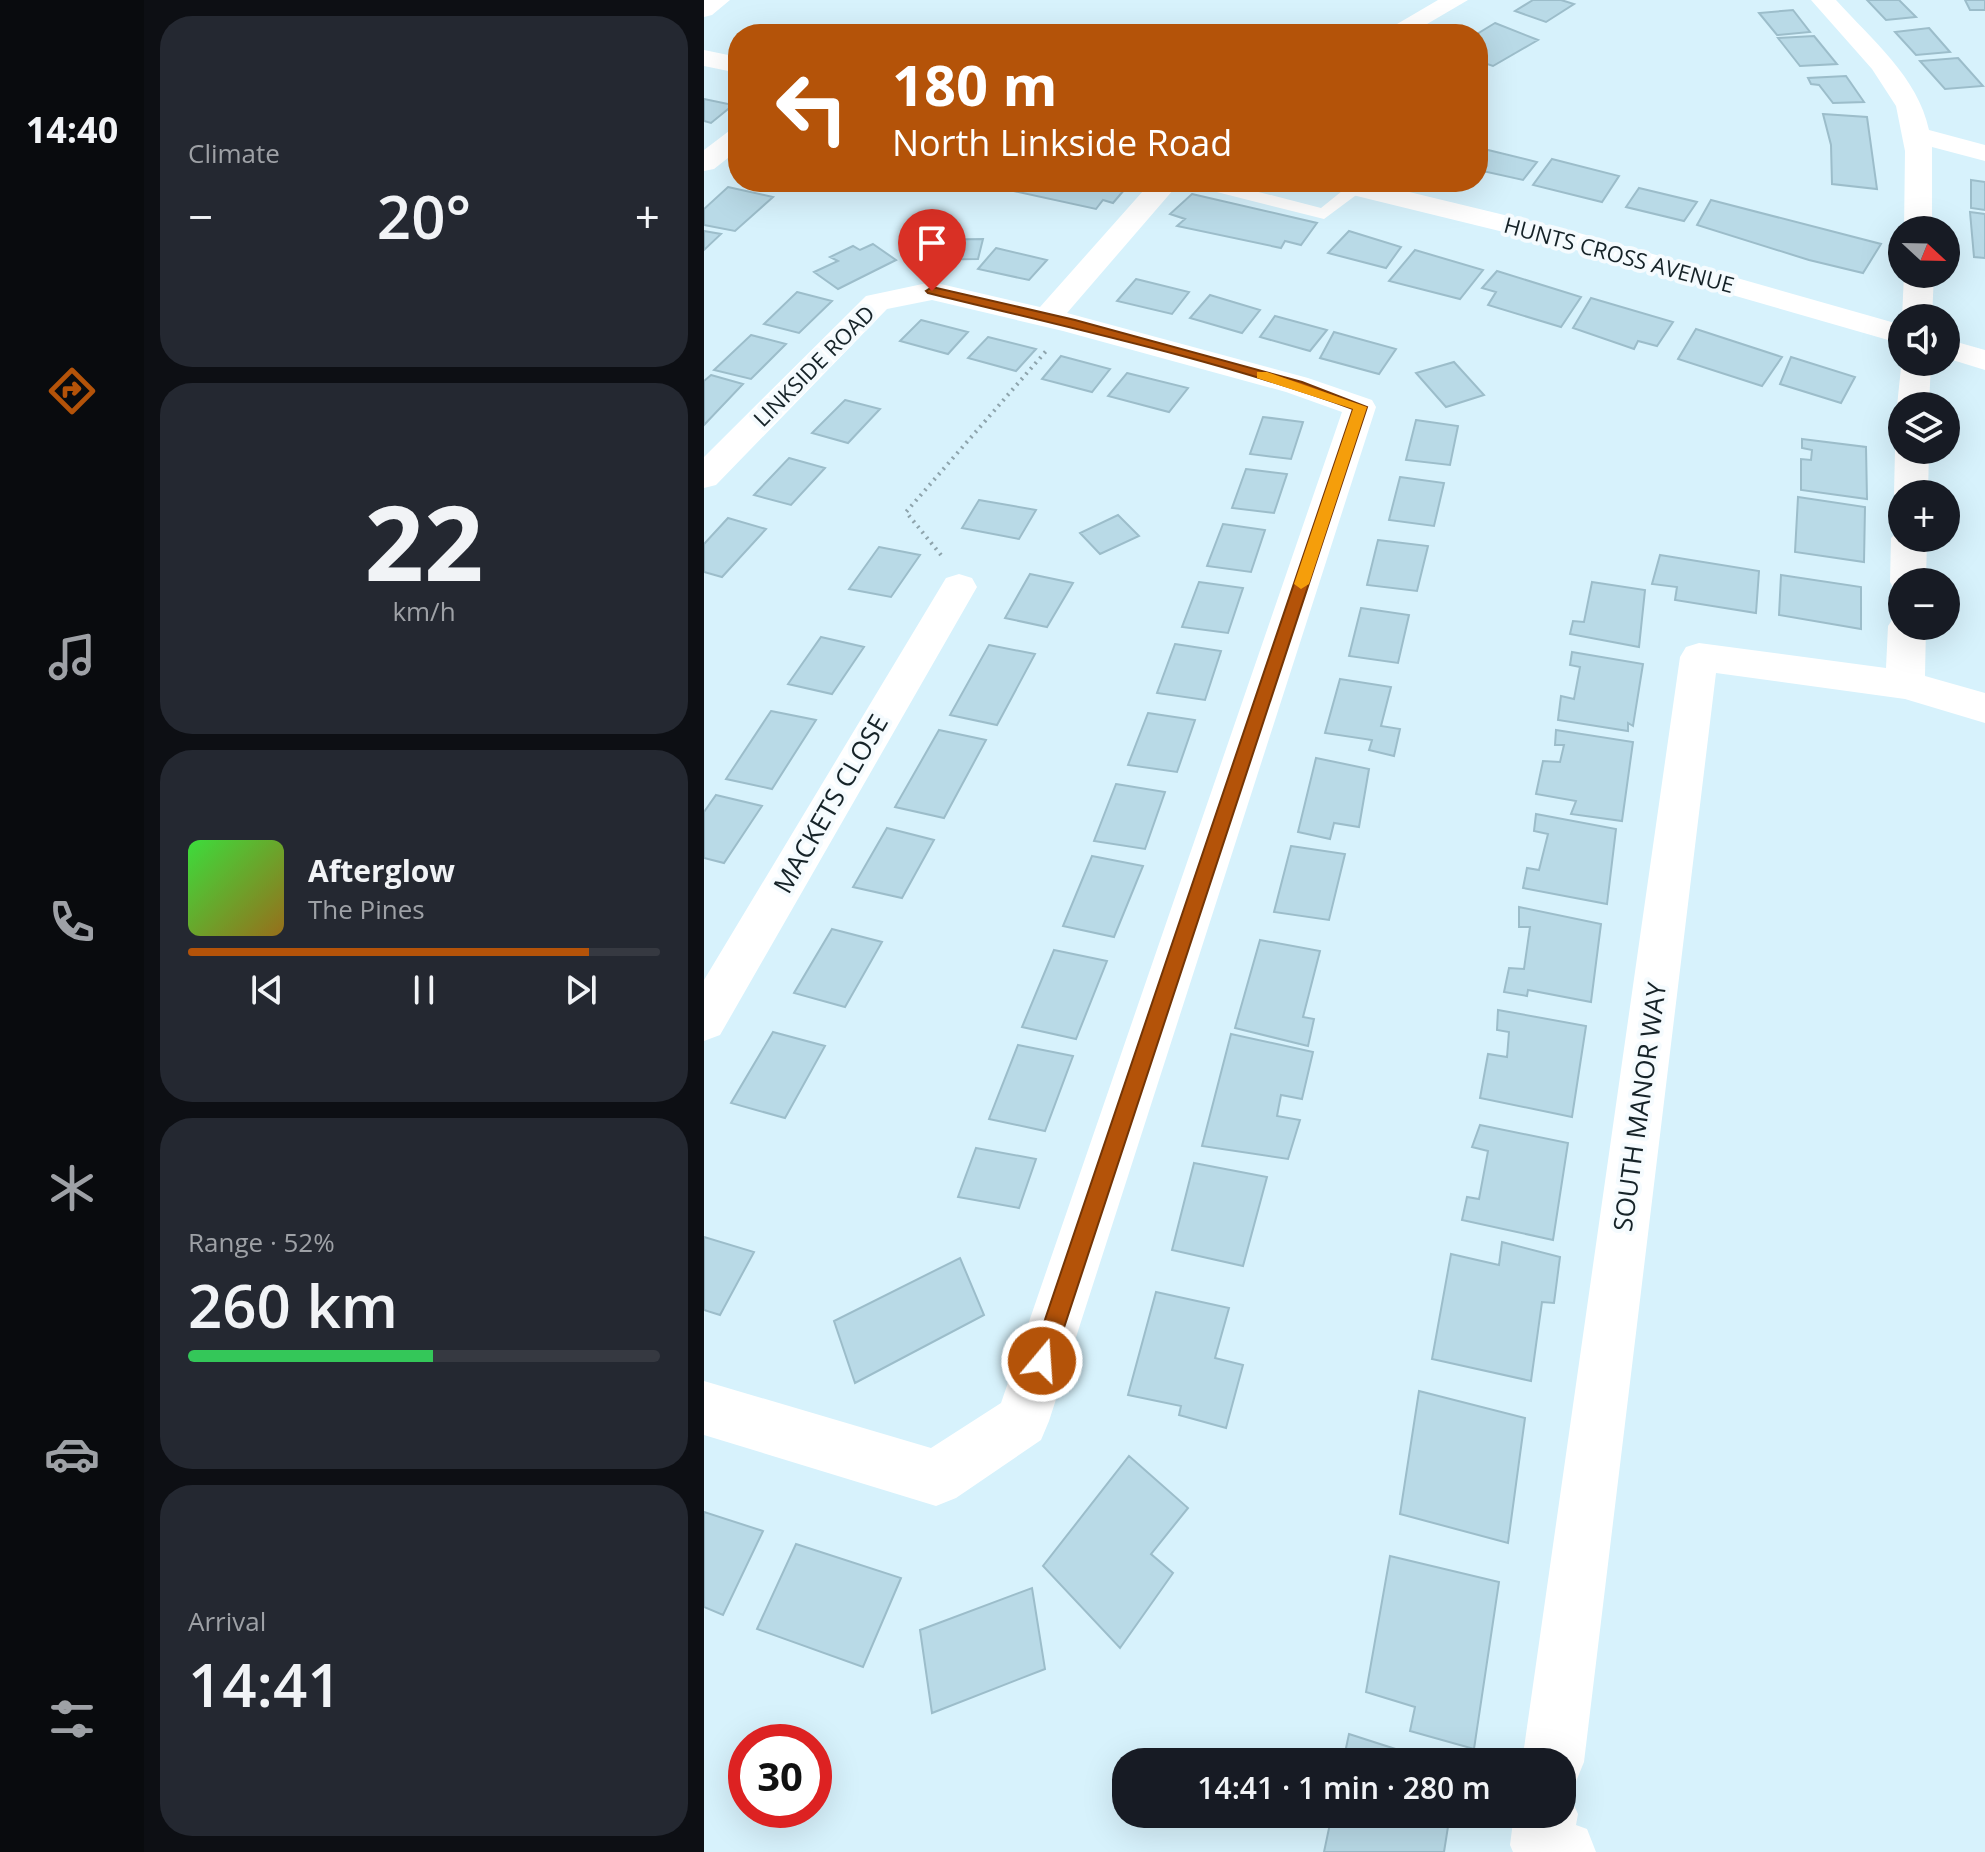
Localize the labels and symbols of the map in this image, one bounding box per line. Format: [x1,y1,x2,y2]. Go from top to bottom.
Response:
pin [898,209,966,291]
street label: HUNTS CROSS AVENUE [1501,209,1738,299]
north arrow [1888,216,1960,288]
street label: LINKSIDE ROAD [746,298,881,433]
street label: MACKETS CLOSE [764,708,896,899]
street label: SOUTH MANOR WAY [1604,980,1674,1234]
position arrow [1000,1319,1084,1403]
speed limit sign: 30 [728,1724,832,1828]

